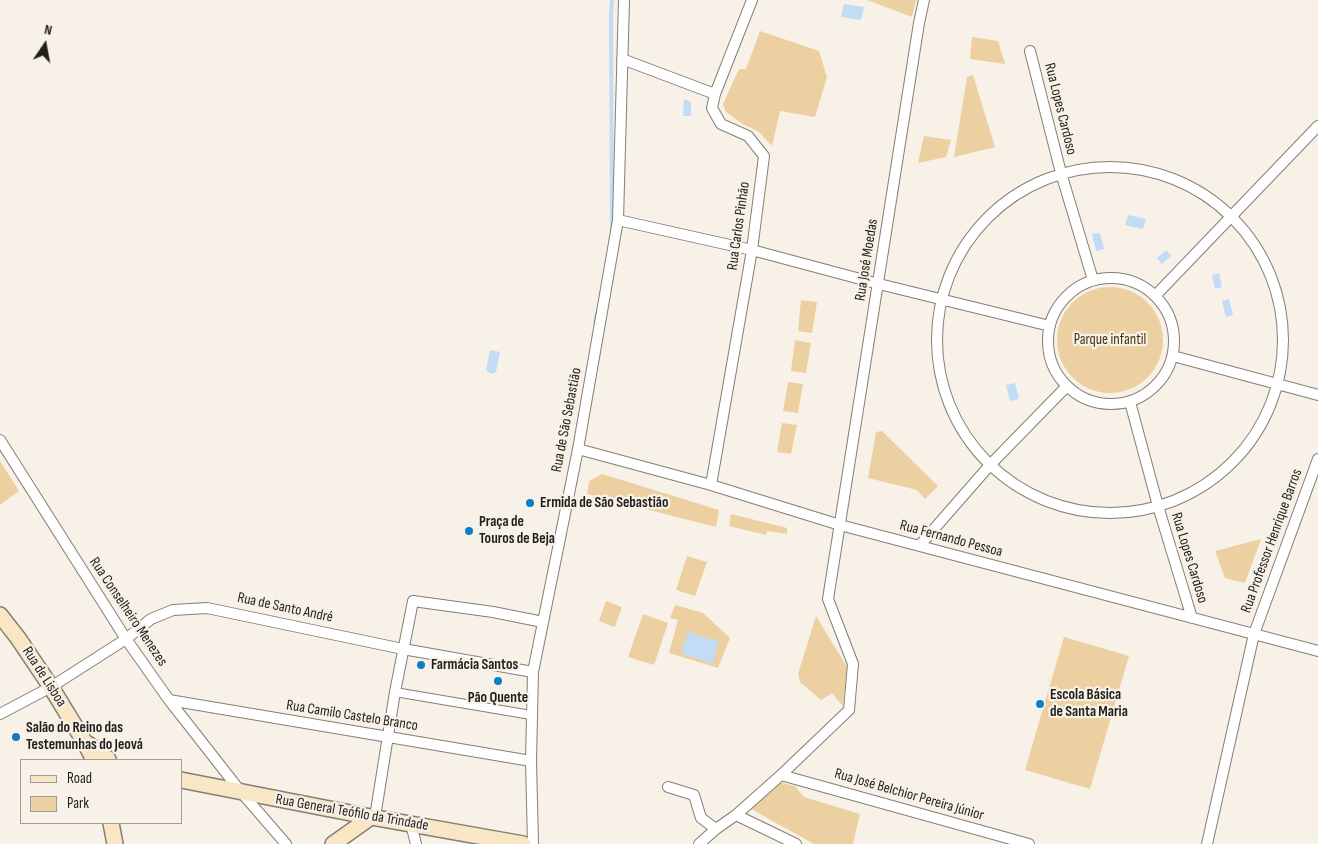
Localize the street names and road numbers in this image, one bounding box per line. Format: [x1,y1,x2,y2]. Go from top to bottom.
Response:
street label: Rua Lopes Cardoso [1040,61,1080,157]
street label: Rua Carlos Pinhão [724,181,754,271]
street label: Rua José Moedas [852,218,882,302]
street label: Rua de São Sebastião [548,366,586,474]
street label: Rua Professor Henrique Barros [1238,466,1306,616]
street label: Rua Lopes Cardoso [1167,510,1211,606]
street label: Rua Fernando Pessoa [898,517,1004,561]
street label: Rua Conselheiro Menezes [85,554,171,670]
street label: Rua de Santo André [236,589,334,627]
street label: Rua de Lisboa [18,644,70,710]
street label: Rua Camilo Castelo Branco [285,697,419,735]
street label: Rua José Belchior Pereira Júnior [832,765,986,825]
street label: Rua General Teófilo da Trindade [274,791,430,835]

